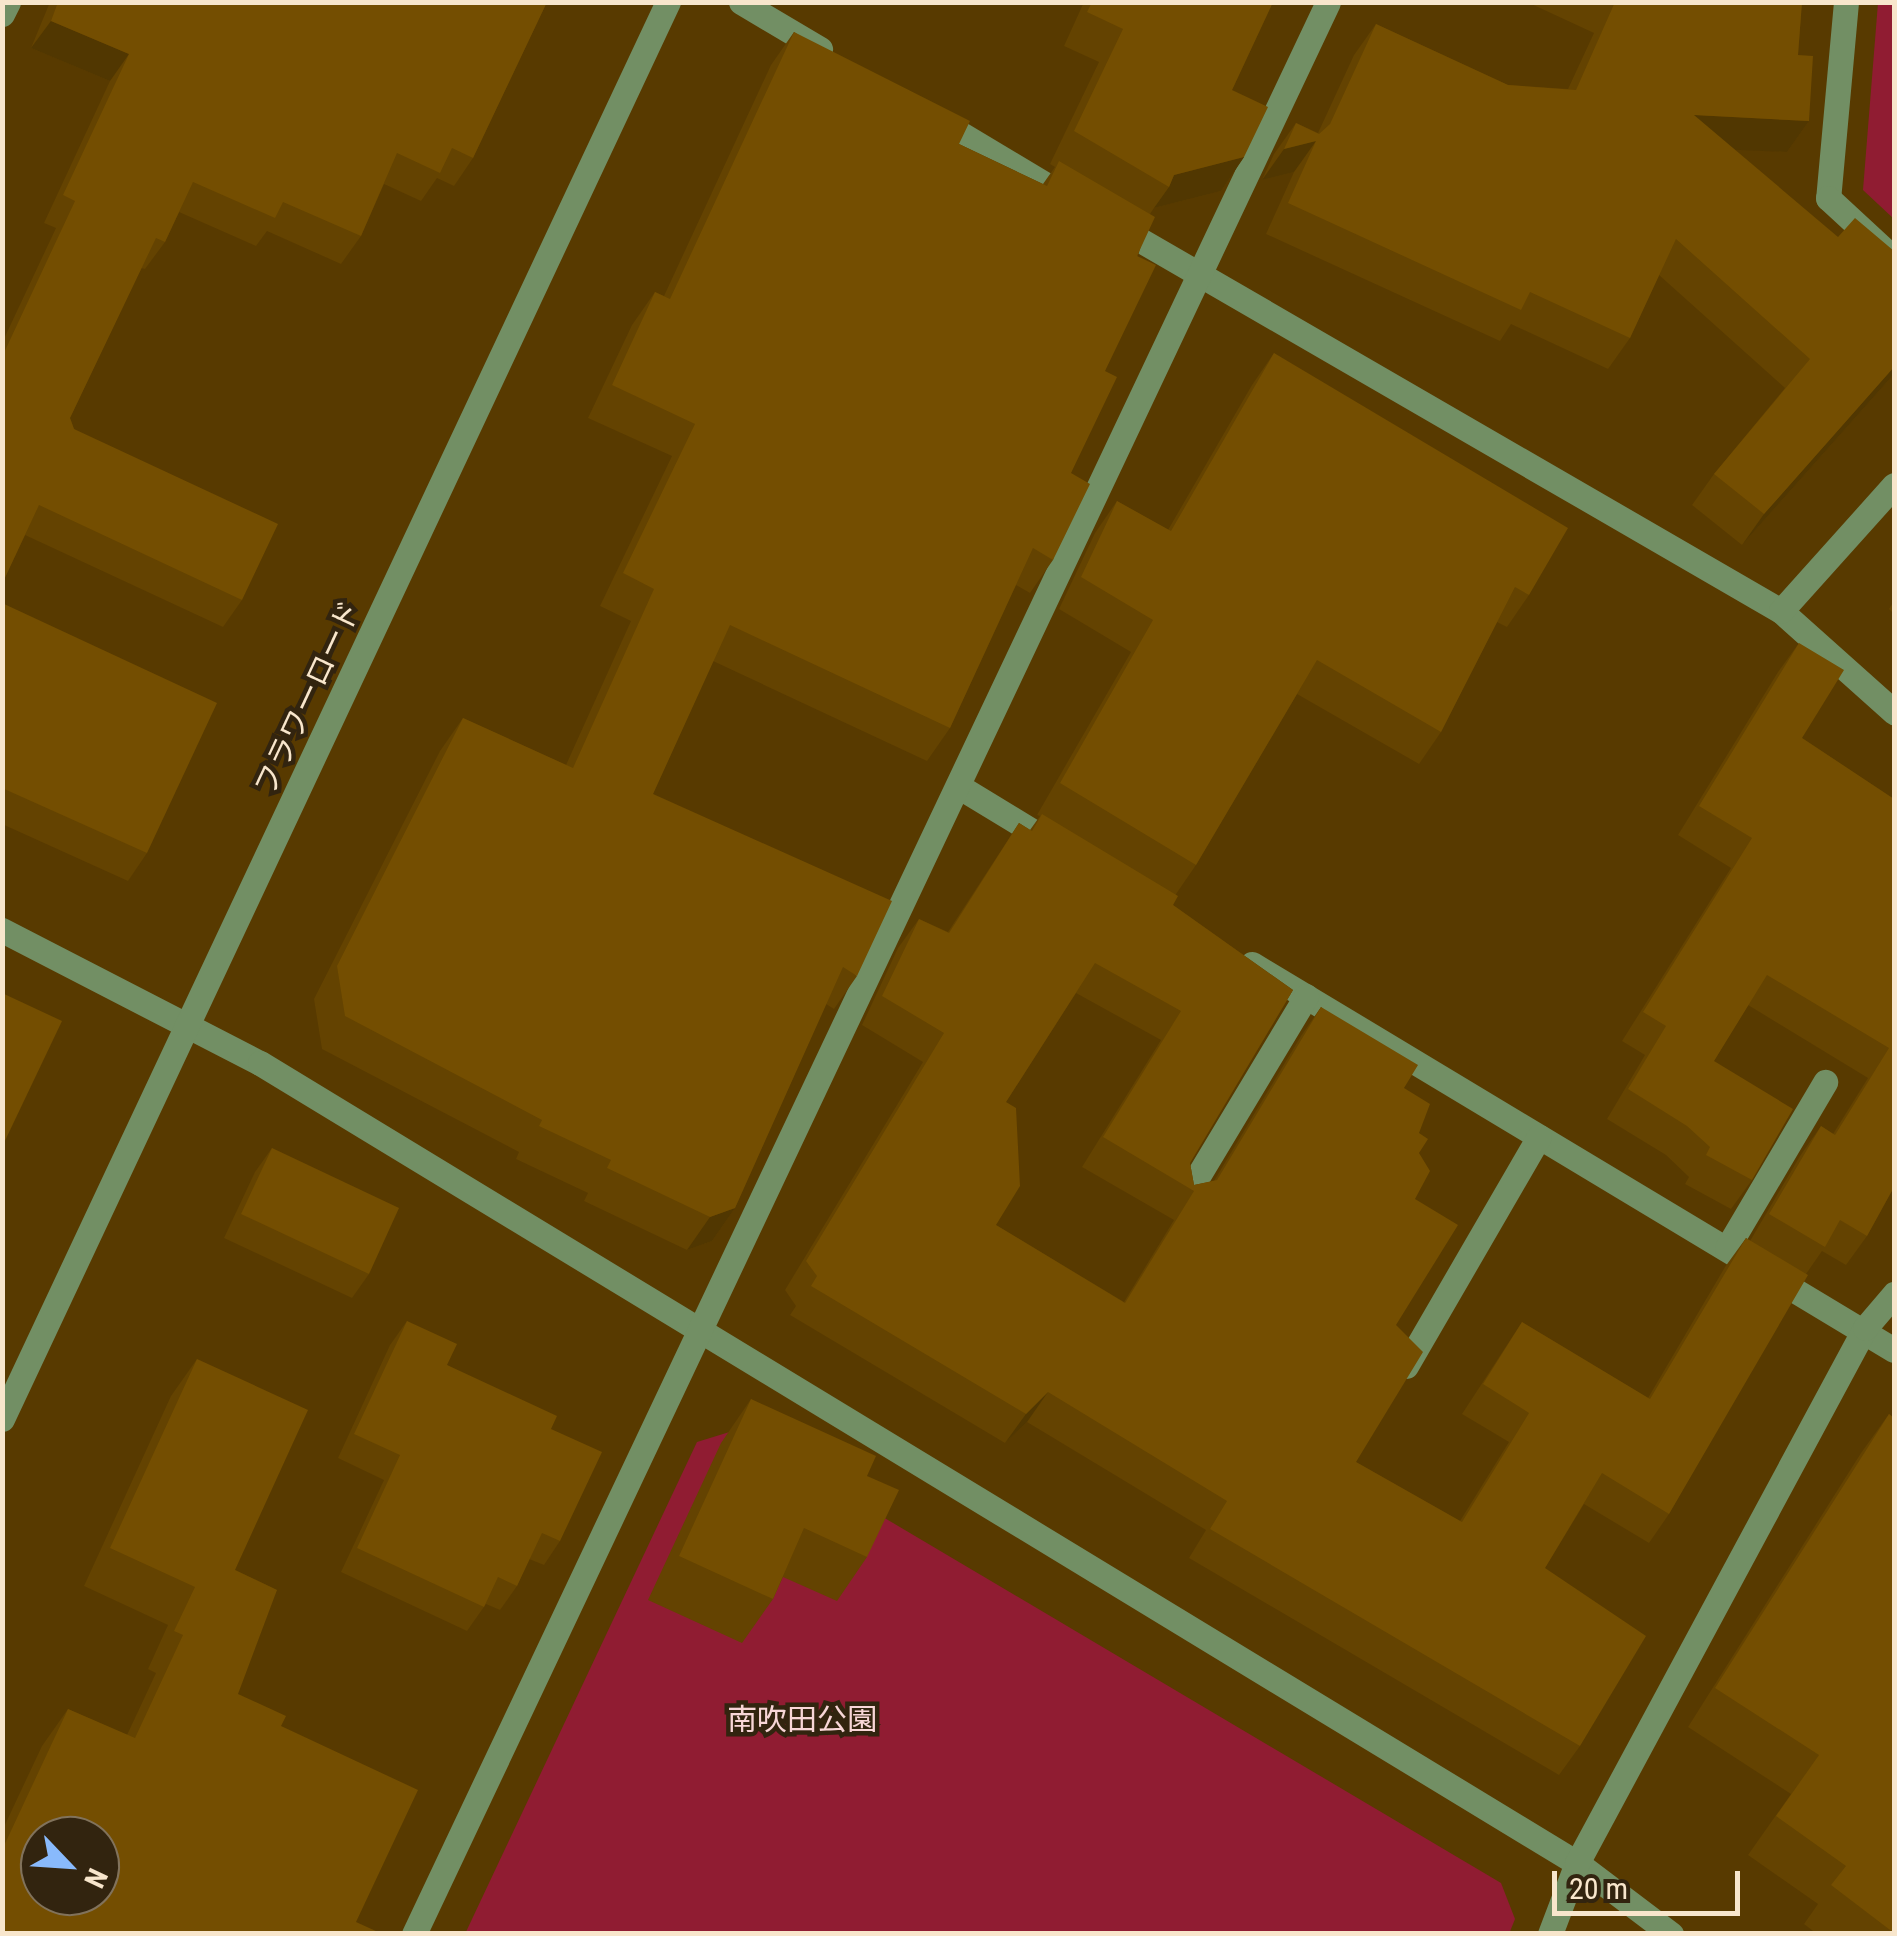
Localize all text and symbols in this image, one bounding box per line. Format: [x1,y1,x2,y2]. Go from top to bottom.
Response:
street label: フラワーロード [247,595,369,801]
park label: 南吹田公園 [727,1702,877,1738]
north arrow [20,1816,120,1916]
scale bar [1557,1851,1744,1913]
text: N [77,1863,114,1893]
text: 20 m [1569,1871,1628,1906]

